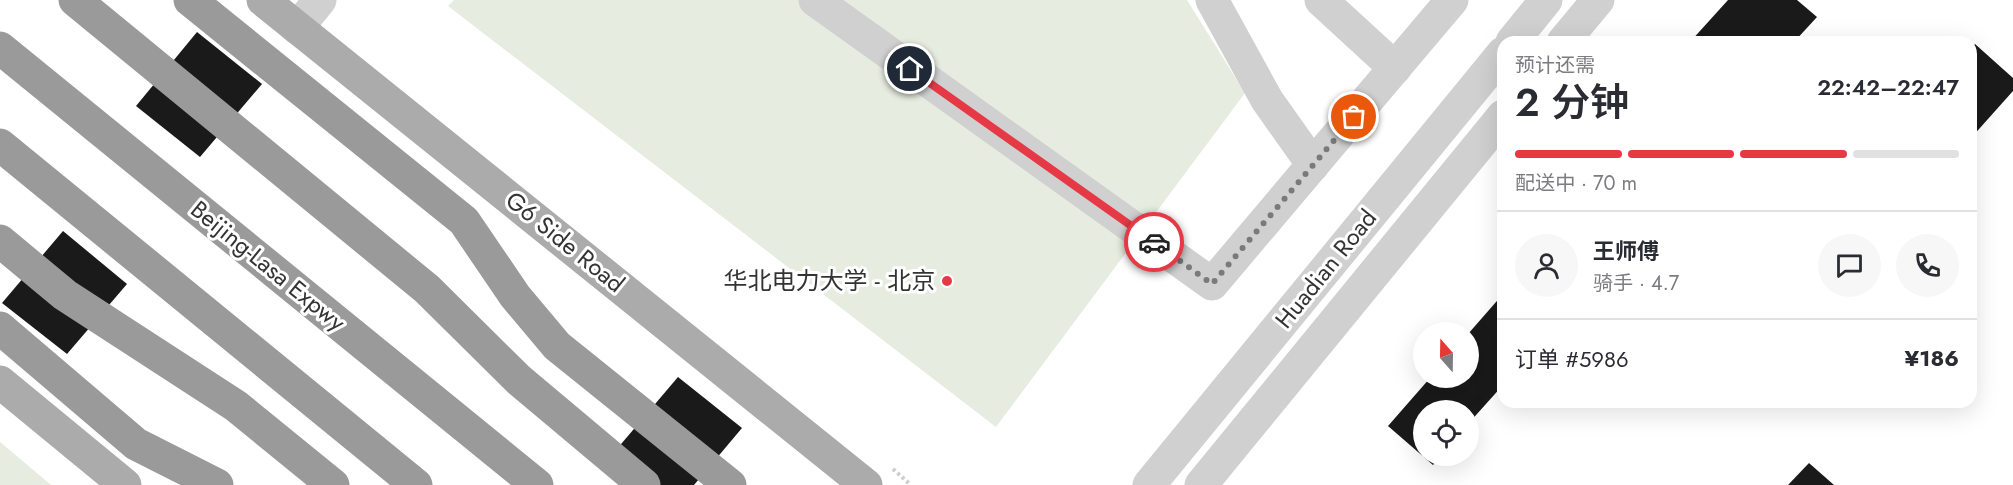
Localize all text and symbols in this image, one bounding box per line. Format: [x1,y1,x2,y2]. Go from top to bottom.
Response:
pin [884,43,935,94]
text: 预计还需 [1515,51,1595,80]
icon: home [893,52,926,85]
text: 22:42–22:47 [1817,71,1959,103]
text: 2 分钟 [1515,74,1629,131]
pin [1328,91,1379,142]
icon: bag [1337,100,1370,133]
text: 配送中 · 70 m [1515,169,1637,198]
street label: G6 Side Road [498,183,632,301]
street label: Beijing-Lasa Expwy [183,192,354,339]
street label: Huadian Road [1267,202,1385,336]
courier [1124,212,1184,272]
icon: car [1138,226,1171,259]
button: person [1515,234,1578,297]
button: chat [1818,234,1881,297]
button: phone [1896,234,1959,297]
text: 王师傅 [1593,235,1659,267]
place label: 华北电力大学 - 北京 [724,263,935,298]
text: 骑手 · 4.7 [1593,269,1679,298]
marker: 华北电力大学 - 北京 [940,274,954,288]
north arrow [1413,322,1479,388]
map controls [1413,322,1479,466]
text: ¥186 [1905,342,1959,374]
text: 订单 #5986 [1515,343,1629,375]
button: locate [1413,400,1479,466]

